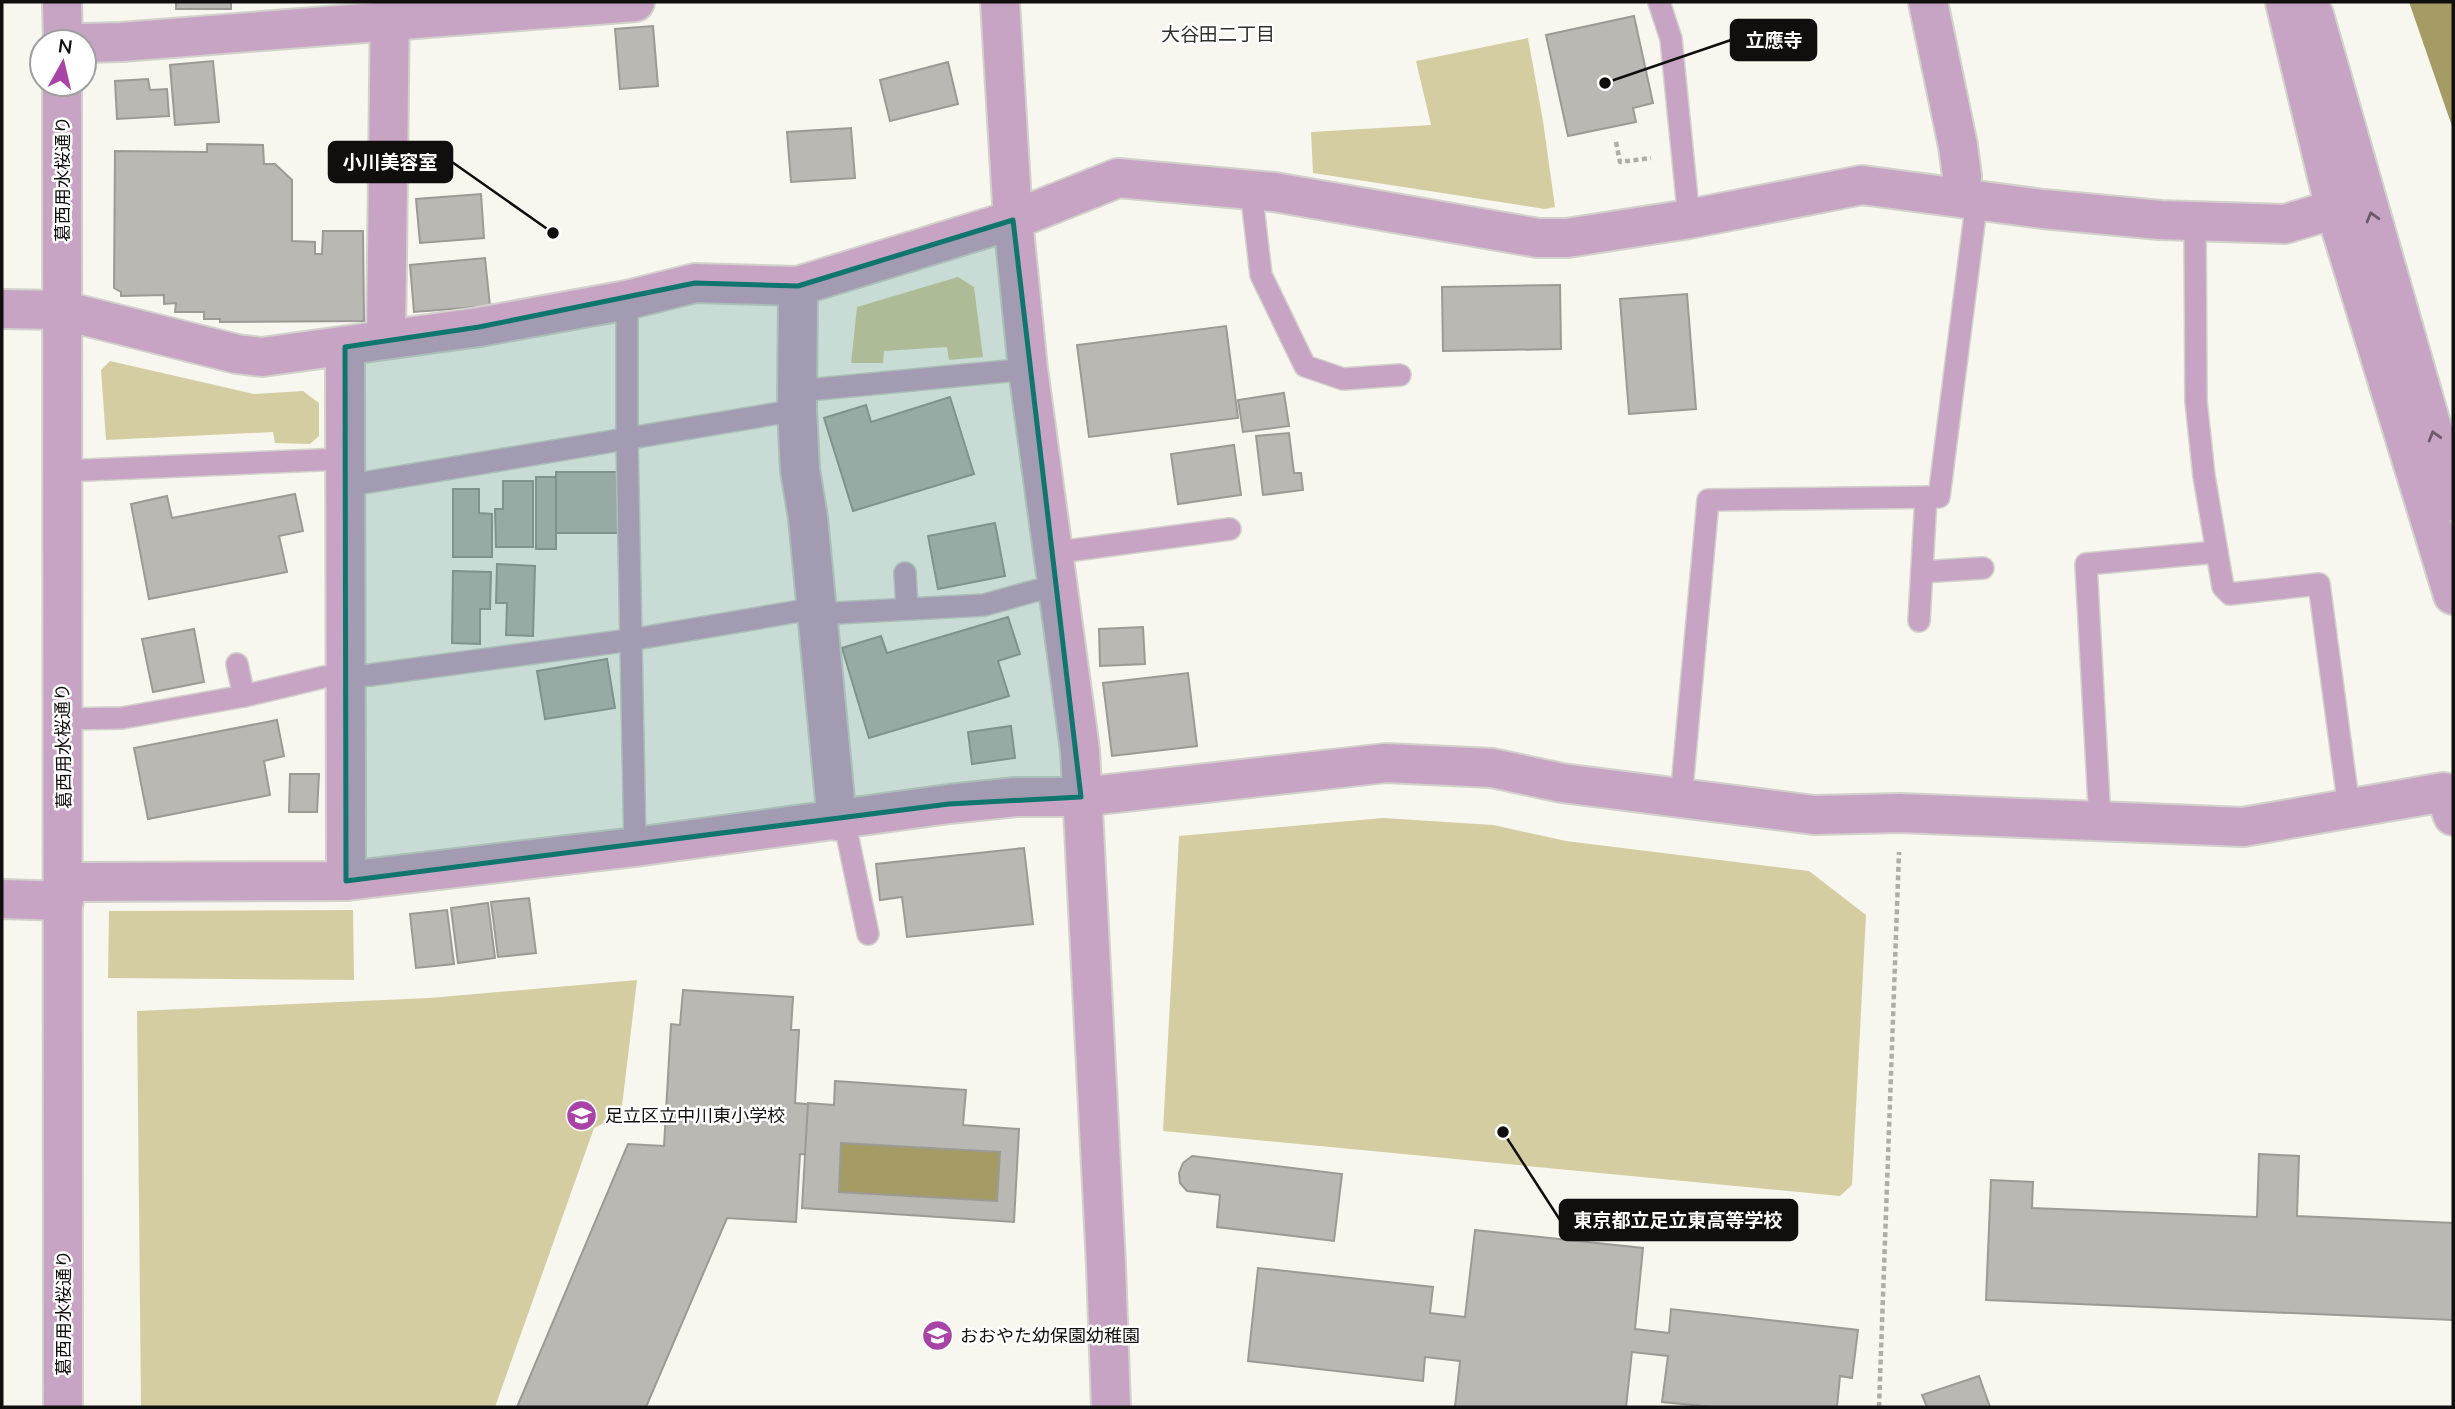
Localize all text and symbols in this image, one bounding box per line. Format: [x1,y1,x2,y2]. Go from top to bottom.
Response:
callout: 立應寺 [1731,20,1816,60]
district label: 大谷田二丁目 [1161,22,1275,46]
north arrow [28,28,98,98]
text: 立應寺 [1745,28,1803,52]
text: N [57,33,74,59]
street label: 葛西用水桜通り [51,116,74,242]
callout: 小川美容室 [329,142,452,182]
text: 小川美容室 [342,150,438,174]
one-way arrow [2365,211,2380,223]
one-way arrow [2427,430,2442,442]
street label: 葛西用水桜通り [50,683,76,809]
school or university icon: 足立区立中川東小学校 [565,1098,599,1132]
place label: 足立区立中川東小学校 [605,1104,785,1127]
callout: 東京都立足立東高等学校 [1560,1200,1797,1240]
text: 東京都立足立東高等学校 [1573,1208,1783,1232]
street label: 葛西用水桜通り [52,1250,75,1376]
school or university icon: おおやた幼保園幼稚園 [920,1318,954,1352]
place label: おおやた幼保園幼稚園 [960,1324,1140,1347]

